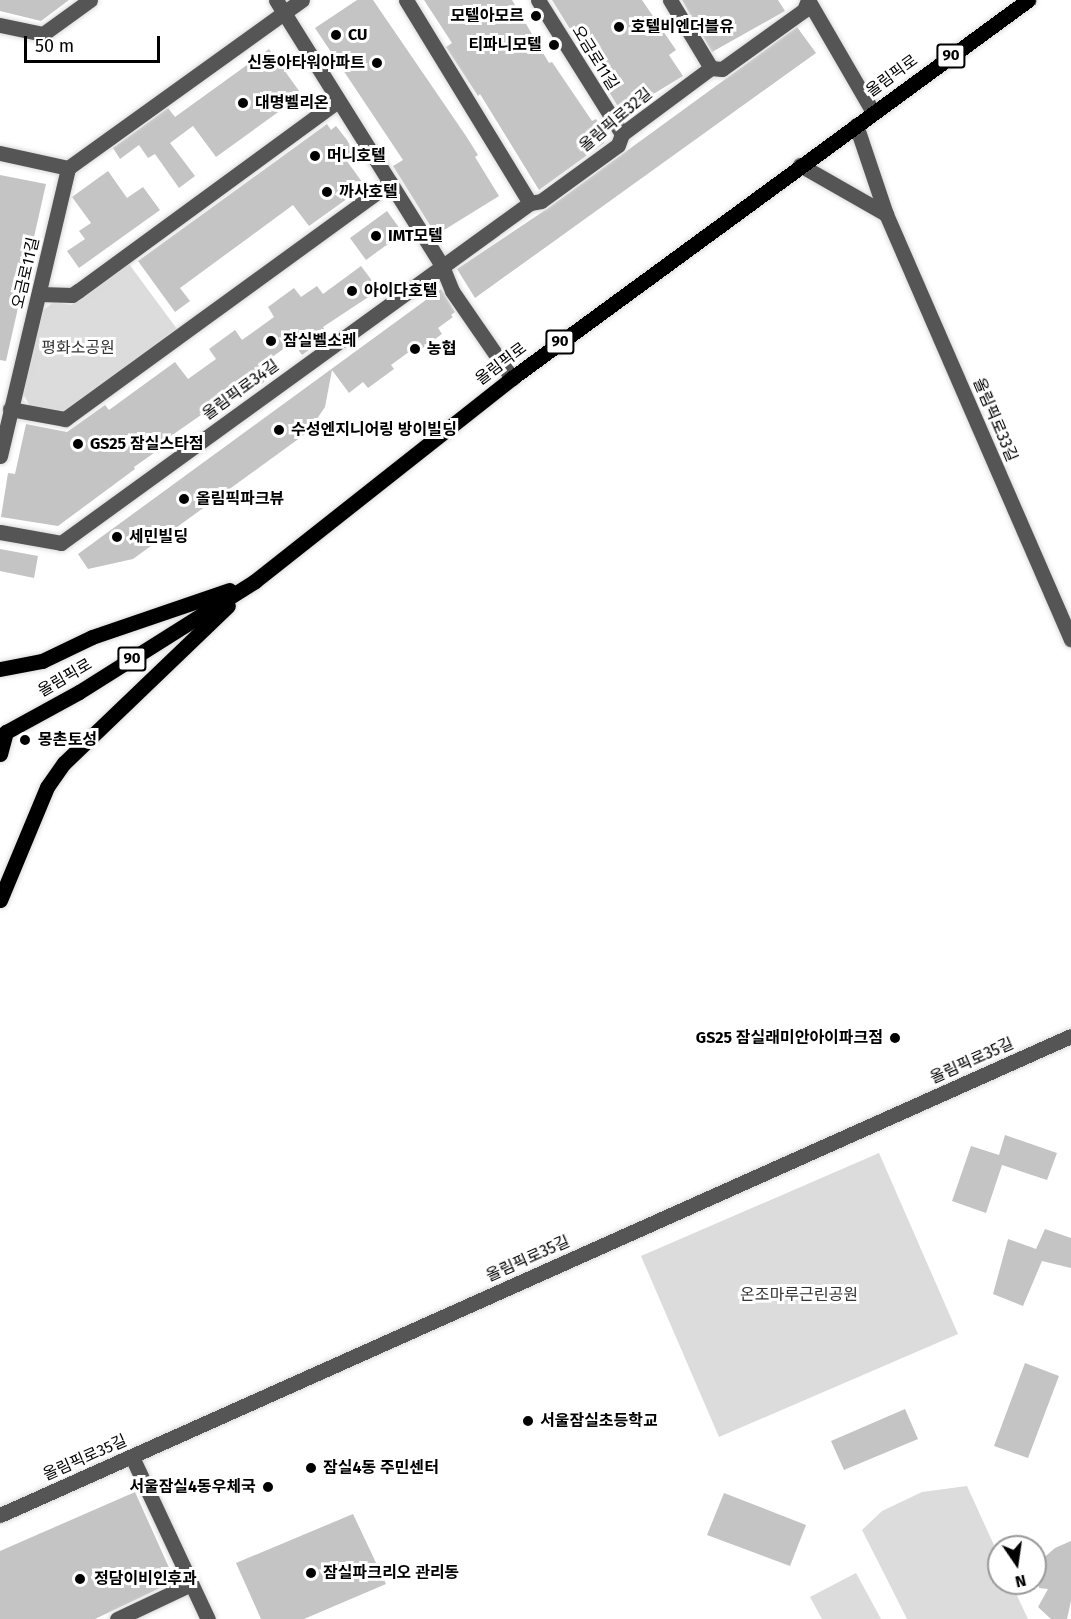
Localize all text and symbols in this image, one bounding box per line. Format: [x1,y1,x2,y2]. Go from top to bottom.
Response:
place label: 모텔아모르 [450,6,524,26]
marker: 모텔아모르 [529,9,543,23]
place label: 호텔비엔더블유 [631,17,734,37]
marker: 호텔비엔더블유 [612,20,626,34]
street label: 오금로11길 [568,22,622,94]
scale bar [27,24,164,62]
place label: CU [348,25,367,45]
marker: CU [329,28,343,42]
text: 50 m [35,35,74,57]
place label: 티파니모텔 [468,35,542,55]
marker: 티파니모텔 [547,38,561,52]
road number: 90 [936,44,966,68]
street label: 올림픽로 [863,51,921,101]
place label: 신동아타워아파트 [247,53,365,73]
marker: 신동아타워아파트 [370,56,384,70]
street label: 올림픽로32길 [576,84,656,156]
place label: 대명벨리온 [255,93,329,113]
marker: 대명벨리온 [236,96,250,110]
place label: 머니호텔 [327,146,386,166]
marker: 머니호텔 [308,149,322,163]
place label: 까사호텔 [339,182,398,202]
marker: 까사호텔 [320,185,334,199]
place label: IMT모텔 [388,226,443,246]
marker: IMT모텔 [369,229,383,243]
street label: 오금로11길 [8,236,44,310]
place label: 아이다호텔 [364,281,438,301]
marker: 아이다호텔 [345,284,359,298]
road number: 90 [545,330,575,354]
place label: 잠실벨소레 [283,331,357,351]
marker: 잠실벨소레 [264,334,278,348]
park label: 평화소공원 [41,338,115,358]
place label: 농협 [427,339,456,359]
street label: 올림픽로 [472,339,530,389]
marker: 농협 [408,342,422,356]
street label: 올림픽로34길 [199,356,283,424]
street label: 올림픽로33길 [969,375,1021,465]
place label: 수성엔지니어링 방이빌딩 [291,420,457,440]
marker: 수성엔지니어링 방이빌딩 [272,423,286,437]
place label: GS25 잠실스타점 [90,434,204,454]
marker: GS25 잠실스타점 [71,437,85,451]
place label: 올림픽파크뷰 [196,489,284,509]
marker: 올림픽파크뷰 [177,492,191,506]
place label: 세민빌딩 [129,527,188,547]
marker: 세민빌딩 [110,530,124,544]
road number: 90 [117,647,147,671]
street label: 올림픽로 [35,655,95,701]
place label: 몽촌토성 [38,730,97,750]
marker: 몽촌토성 [16,731,34,749]
place label: GS25 잠실래미안아이파크점 [696,1028,883,1048]
marker: GS25 잠실래미안아이파크점 [888,1031,902,1045]
street label: 올림픽로35길 [927,1034,1017,1088]
street label: 올림픽로35길 [483,1232,573,1286]
park label: 온조마루근린공원 [740,1285,858,1305]
place label: 서울잠실초등학교 [540,1411,658,1431]
marker: 서울잠실초등학교 [521,1414,535,1428]
street label: 올림픽로35길 [40,1431,130,1485]
place label: 잠실4동 주민센터 [323,1458,439,1478]
marker: 잠실4동 주민센터 [304,1461,318,1475]
place label: 서울잠실4동우체국 [129,1477,256,1497]
marker: 서울잠실4동우체국 [261,1480,275,1494]
north arrow [987,1535,1047,1595]
place label: 잠실파크리오 관리동 [323,1563,459,1583]
marker: 잠실파크리오 관리동 [304,1566,318,1580]
place label: 정담이비인후과 [94,1569,197,1589]
marker: 정담이비인후과 [71,1570,89,1588]
text: N [1013,1571,1028,1592]

